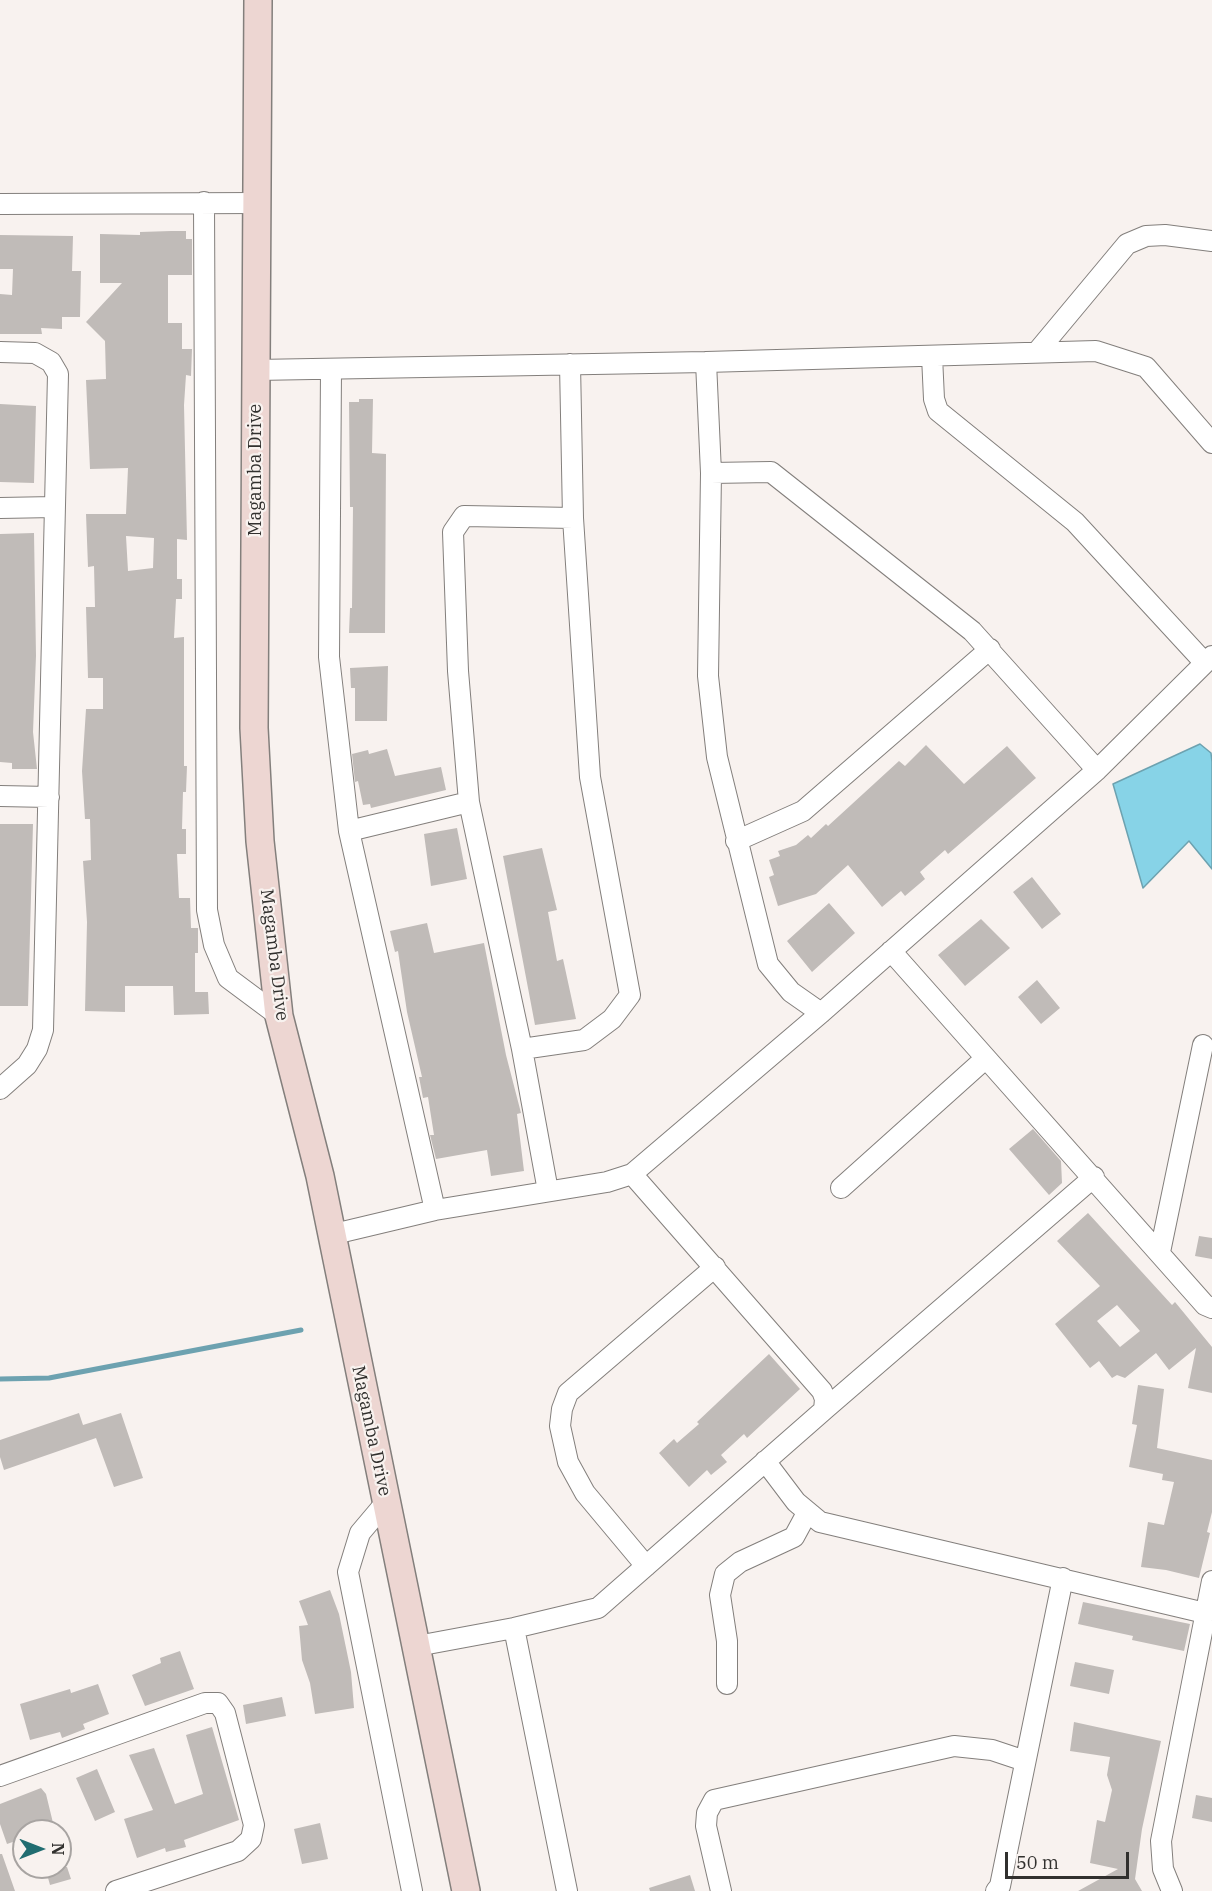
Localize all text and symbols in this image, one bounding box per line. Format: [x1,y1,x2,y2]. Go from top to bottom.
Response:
street label: Magamba Drive [245,404,267,536]
street label: Magamba Drive [255,888,293,1022]
street label: Magamba Drive [347,1364,395,1498]
north arrow [12,1819,72,1879]
scale bar [1008,1840,1132,1878]
text: N [48,1843,68,1855]
text: 50 m [1016,1851,1059,1874]

